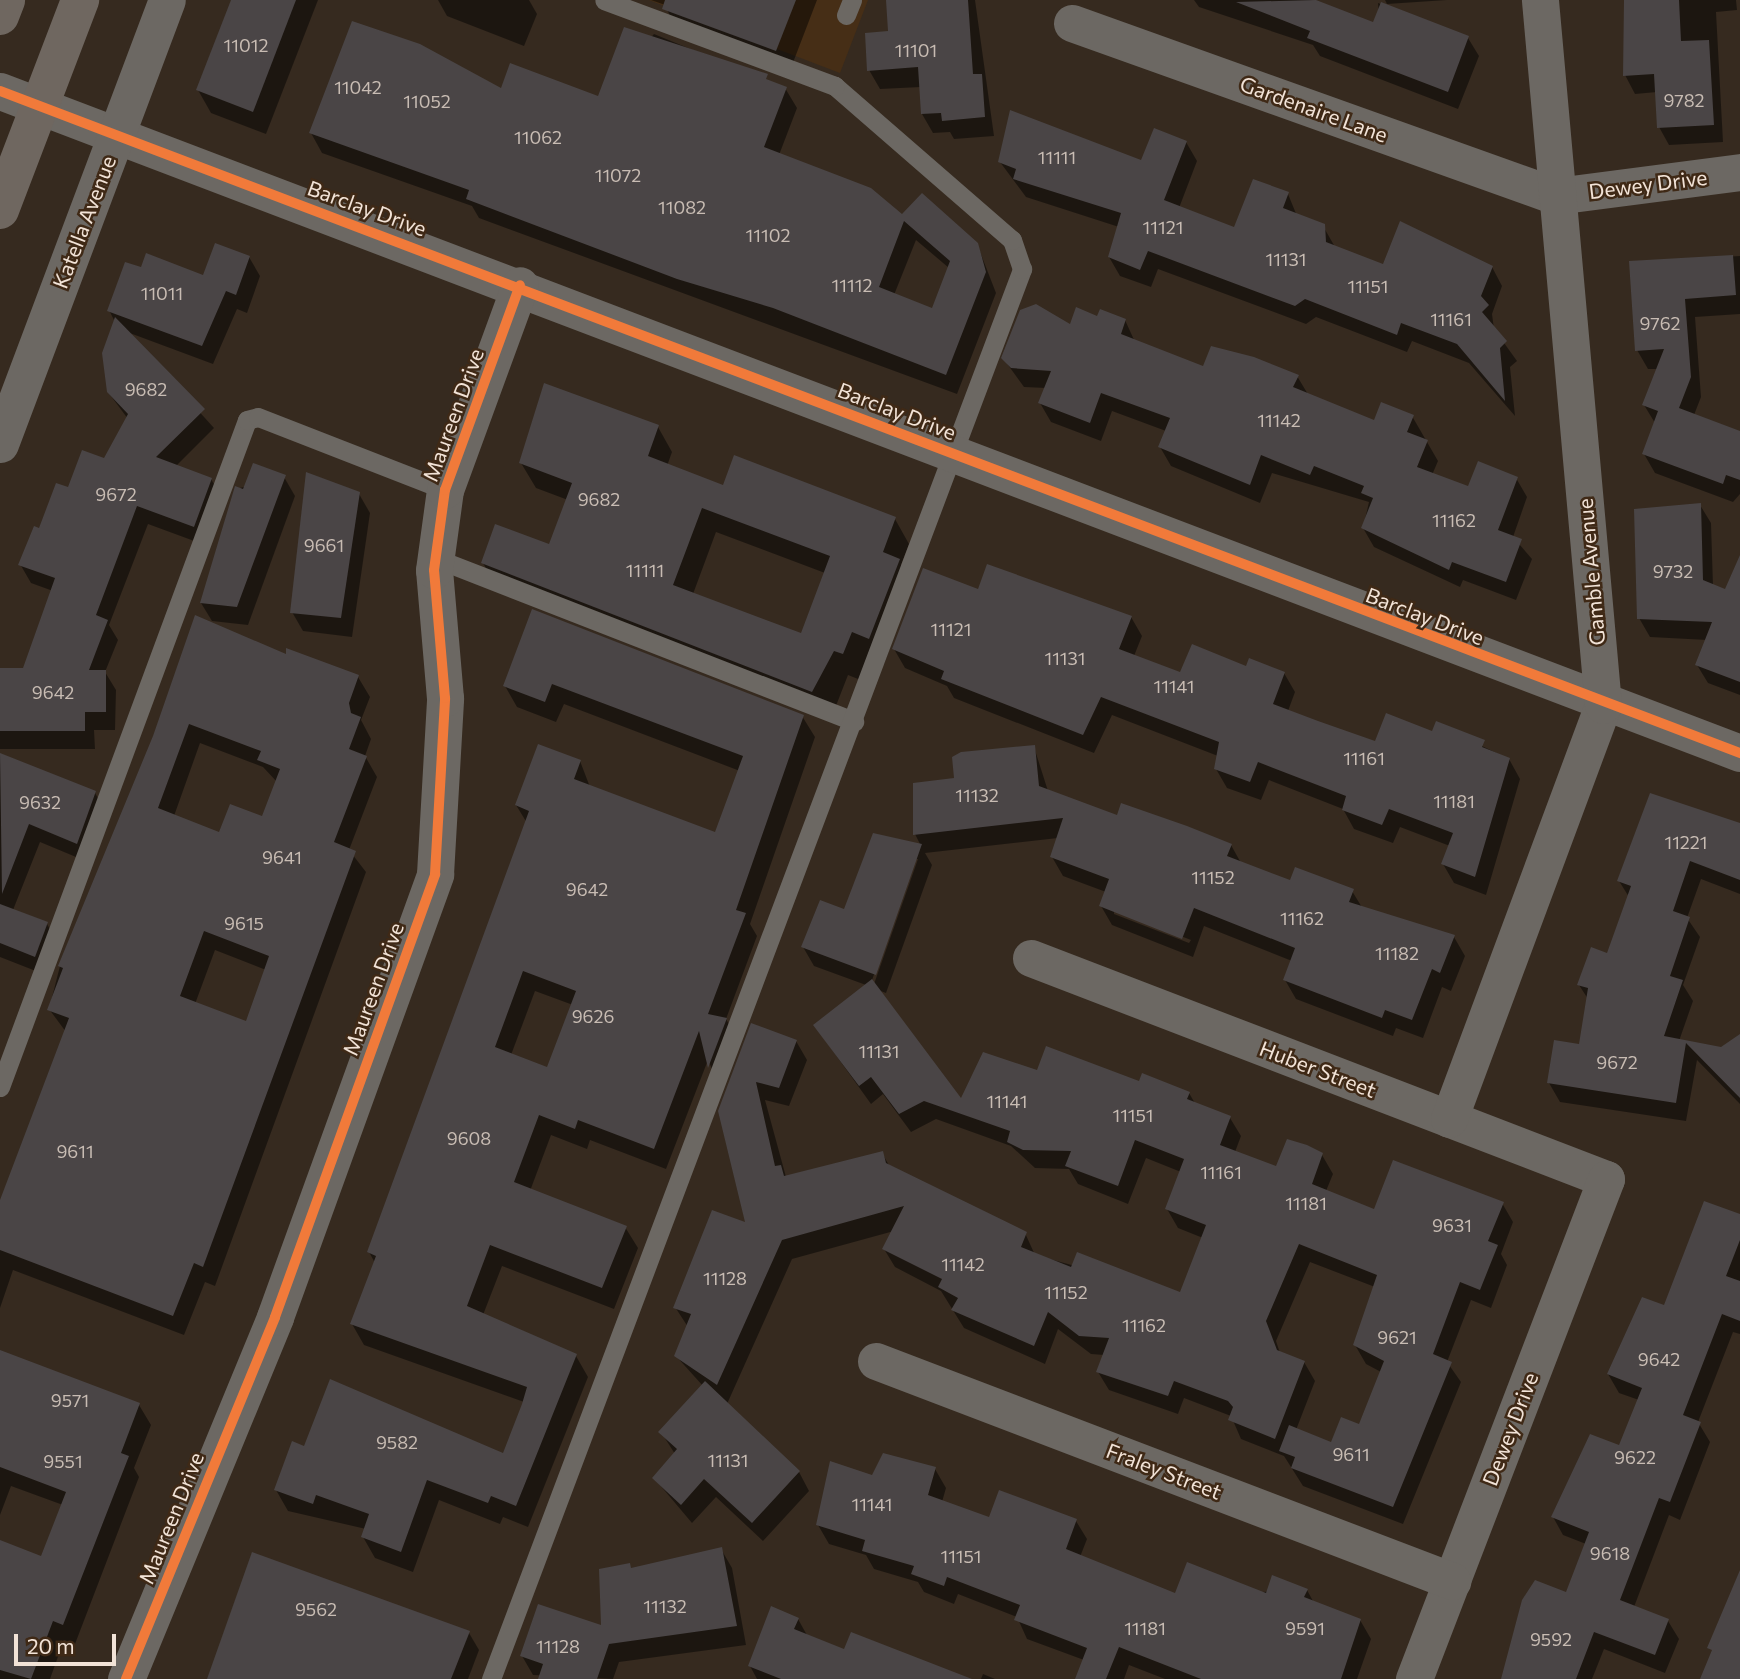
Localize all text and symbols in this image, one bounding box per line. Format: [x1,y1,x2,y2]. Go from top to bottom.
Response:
house number: 11012 [224,34,268,56]
house number: 11101 [895,39,937,61]
street label: Gardenaire Lane [1237,71,1391,147]
house number: 11042 [334,76,382,98]
house number: 9782 [1663,89,1705,111]
house number: 11052 [403,90,451,112]
house number: 11062 [514,126,562,148]
house number: 11111 [1038,146,1076,168]
street label: Katella Avenue [47,152,121,292]
house number: 11072 [595,164,641,186]
street label: Dewey Drive [1587,164,1709,204]
street label: Barclay Drive [304,175,430,241]
house number: 11082 [658,196,706,218]
house number: 11121 [1143,216,1183,238]
house number: 11102 [746,224,790,246]
house number: 11131 [1265,248,1307,270]
house number: 11112 [832,274,872,296]
house number: 11151 [1347,275,1389,297]
house number: 11011 [141,282,183,304]
house number: 11161 [1430,308,1472,330]
house number: 9762 [1639,312,1681,334]
street label: Maureen Drive [417,345,489,485]
street label: Barclay Drive [834,377,960,445]
house number: 9682 [125,378,167,400]
house number: 11142 [1257,409,1301,431]
house number: 9672 [95,483,137,505]
house number: 9682 [578,488,620,510]
street label: Gamble Avenue [1572,497,1610,647]
house number: 11162 [1432,509,1476,531]
house number: 9661 [304,534,344,556]
house number: 11111 [626,559,664,581]
house number: 9732 [1653,560,1693,582]
street label: Barclay Drive [1362,582,1488,650]
house number: 11121 [931,618,971,640]
house number: 11131 [1044,647,1086,669]
house number: 11141 [1153,675,1195,697]
house number: 9642 [32,681,74,703]
house number: 11161 [1343,747,1385,769]
house number: 11132 [955,784,999,806]
house number: 11181 [1433,790,1475,812]
house number: 9632 [19,791,61,813]
house number: 11221 [1664,831,1708,853]
house number: 9641 [262,846,302,868]
house number: 11152 [1191,866,1235,888]
house number: 9642 [566,878,608,900]
house number: 11162 [1280,907,1324,929]
house number: 9615 [224,912,264,934]
street label: Maureen Drive [337,919,409,1059]
house number: 11182 [1375,942,1419,964]
house number: 9626 [572,1005,614,1027]
street label: Huber Street [1256,1035,1380,1103]
house number: 11131 [858,1040,900,1062]
house number: 9672 [1596,1051,1638,1073]
house number: 11141 [986,1090,1028,1112]
house number: 11151 [1112,1104,1154,1126]
house number: 9608 [447,1127,491,1149]
house number: 9611 [56,1140,94,1162]
house number: 11161 [1200,1161,1242,1183]
house number: 11181 [1285,1192,1327,1214]
house number: 9631 [1432,1214,1472,1236]
house number: 11142 [941,1253,985,1275]
house number: 11128 [703,1267,747,1289]
house number: 11152 [1044,1281,1088,1303]
house number: 11162 [1122,1314,1166,1336]
house number: 9621 [1377,1326,1417,1348]
house number: 9642 [1638,1348,1680,1370]
street label: Dewey Drive [1477,1369,1543,1489]
house number: 9571 [51,1389,89,1411]
house number: 9582 [376,1431,418,1453]
street label: Fraley Street [1103,1438,1225,1504]
house number: 9611 [1332,1443,1370,1465]
house number: 9622 [1614,1446,1656,1468]
street label: Maureen Drive [133,1449,209,1587]
house number: 11131 [707,1449,749,1471]
house number: 9551 [43,1450,83,1472]
house number: 11141 [851,1493,893,1515]
house number: 9618 [1590,1542,1630,1564]
house number: 11151 [940,1545,982,1567]
house number: 11132 [643,1595,687,1617]
house number: 9562 [295,1598,337,1620]
house number: 11181 [1124,1617,1166,1639]
house number: 9591 [1285,1617,1325,1639]
scale bar [18,1620,119,1664]
house number: 9592 [1530,1628,1572,1650]
text: 20 m [27,1633,75,1658]
house number: 11128 [536,1635,580,1657]

